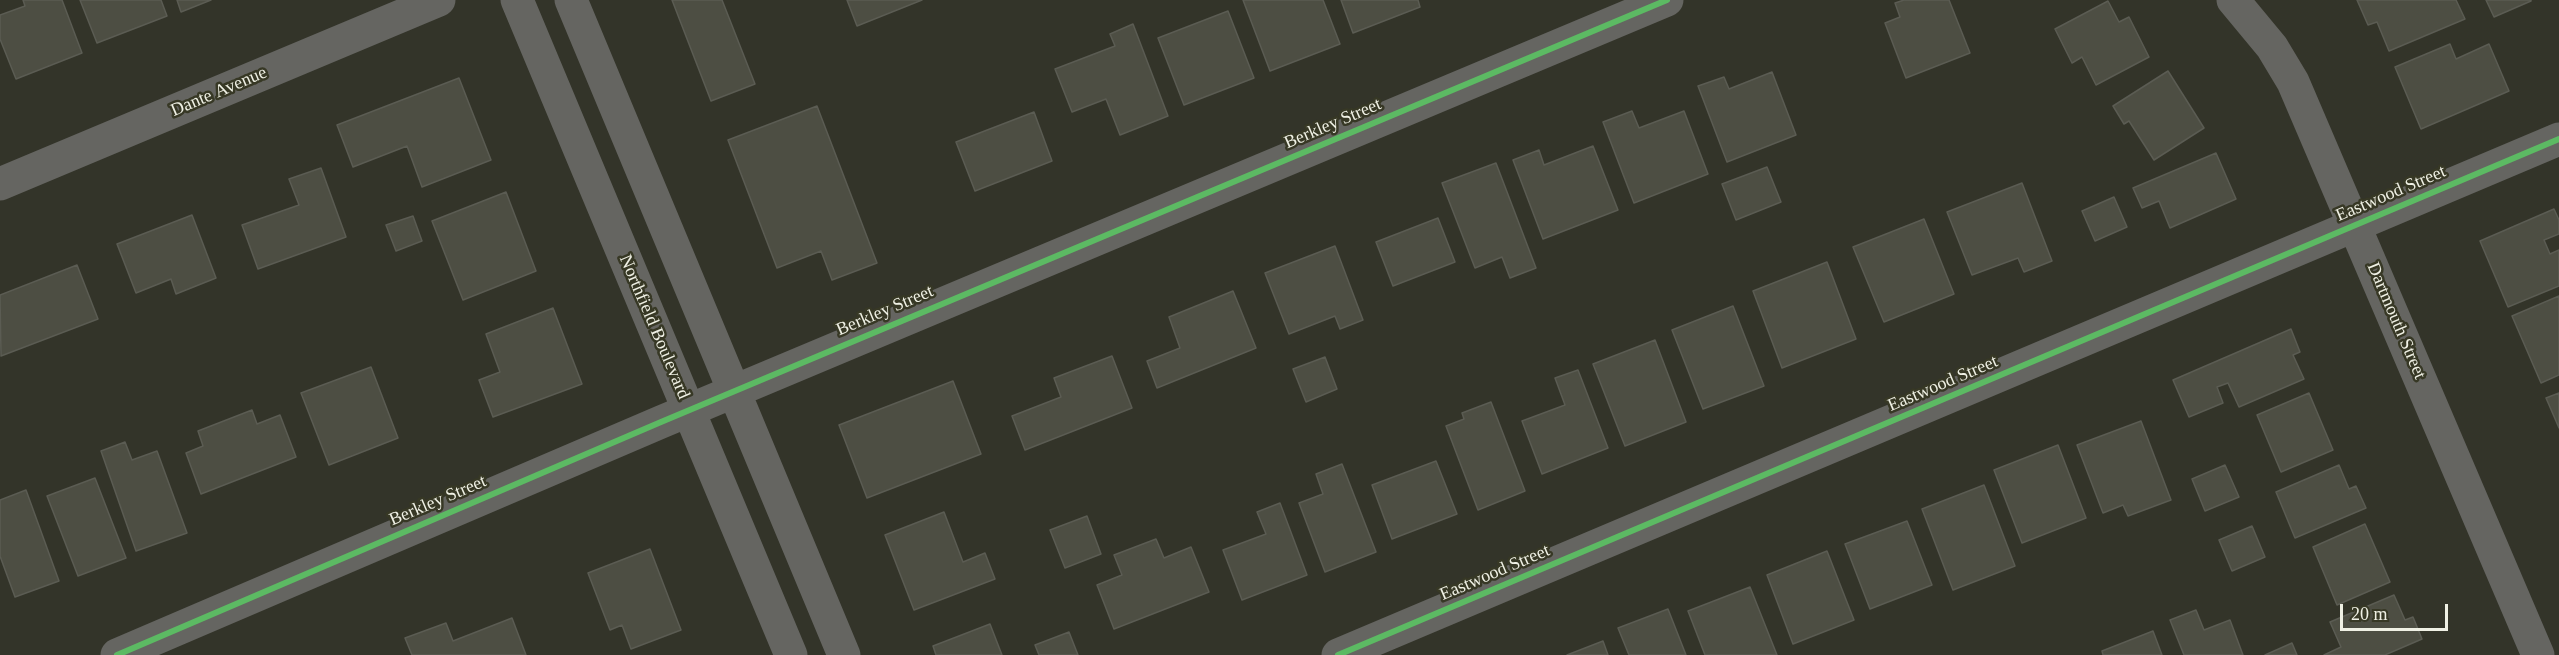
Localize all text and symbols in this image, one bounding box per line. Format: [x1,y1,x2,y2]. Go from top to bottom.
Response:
street label: Dante Avenue [168,62,270,122]
street label: Berkley Street [1281,94,1385,154]
street label: Eastwood Street [2333,161,2449,227]
street label: Northfield Boulevard [614,252,694,402]
street label: Dartmouth Street [2362,259,2430,383]
street label: Berkley Street [833,281,937,341]
street label: Eastwood Street [1885,351,2001,417]
street label: Berkley Street [386,471,490,531]
street label: Eastwood Street [1437,540,1553,606]
scale bar [2343,592,2451,630]
text: 20 m [2351,604,2388,624]

